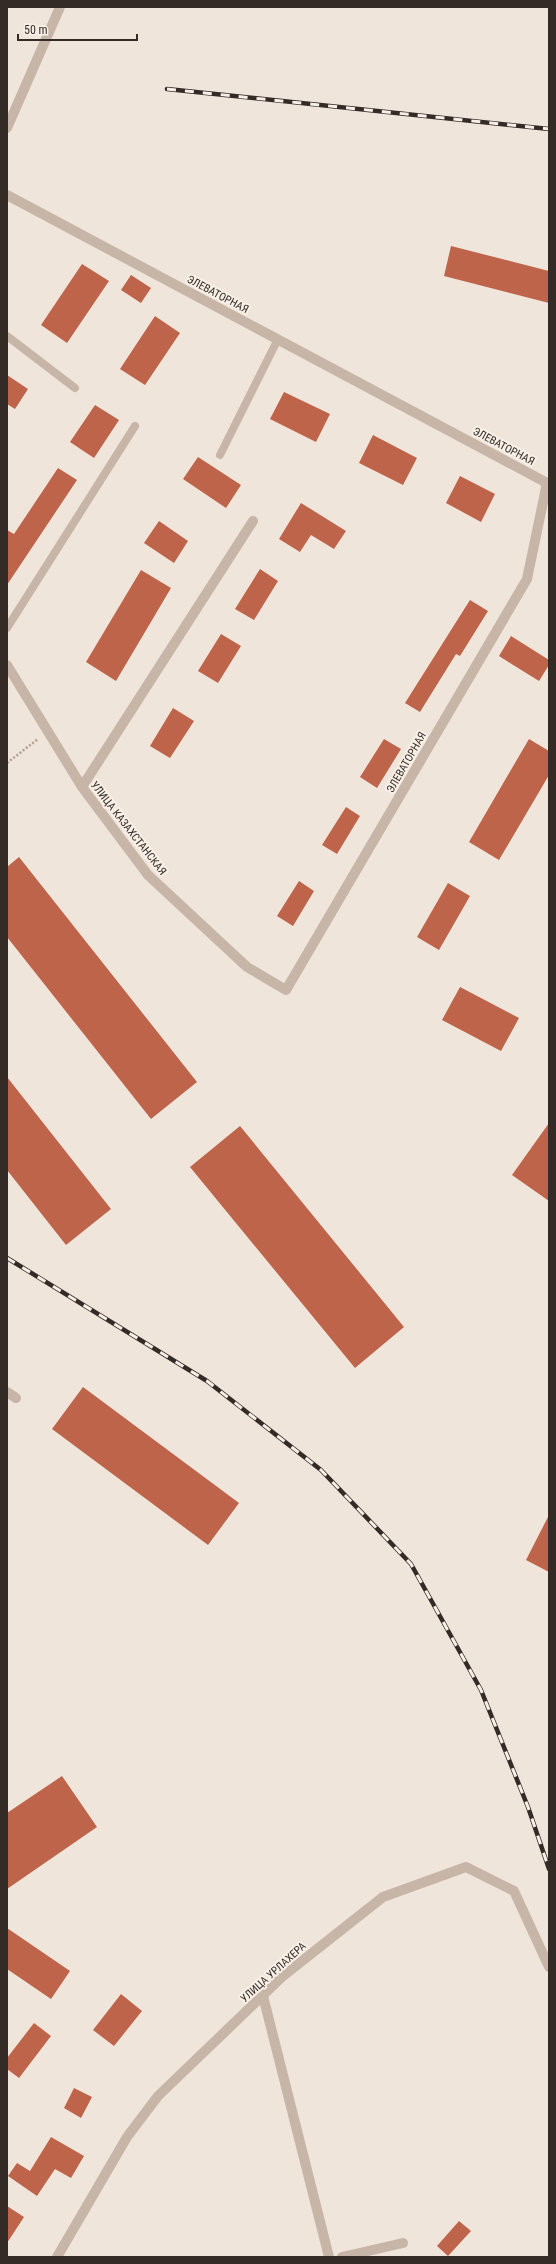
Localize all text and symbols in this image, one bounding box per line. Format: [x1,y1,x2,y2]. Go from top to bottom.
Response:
scale bar [18,16,137,42]
text: 50 m [24,23,48,37]
street label: ЭЛЕВАТОРНАЯ [185,273,251,316]
street label: ЭЛЕВАТОРНАЯ [471,425,537,468]
street label: ЭЛЕВАТОРНАЯ [384,730,429,795]
street label: УЛИЦА КАЗАХСТАНСКАЯ [88,779,169,878]
street label: УЛИЦА УРЛАХЕРА [238,1939,309,2005]

